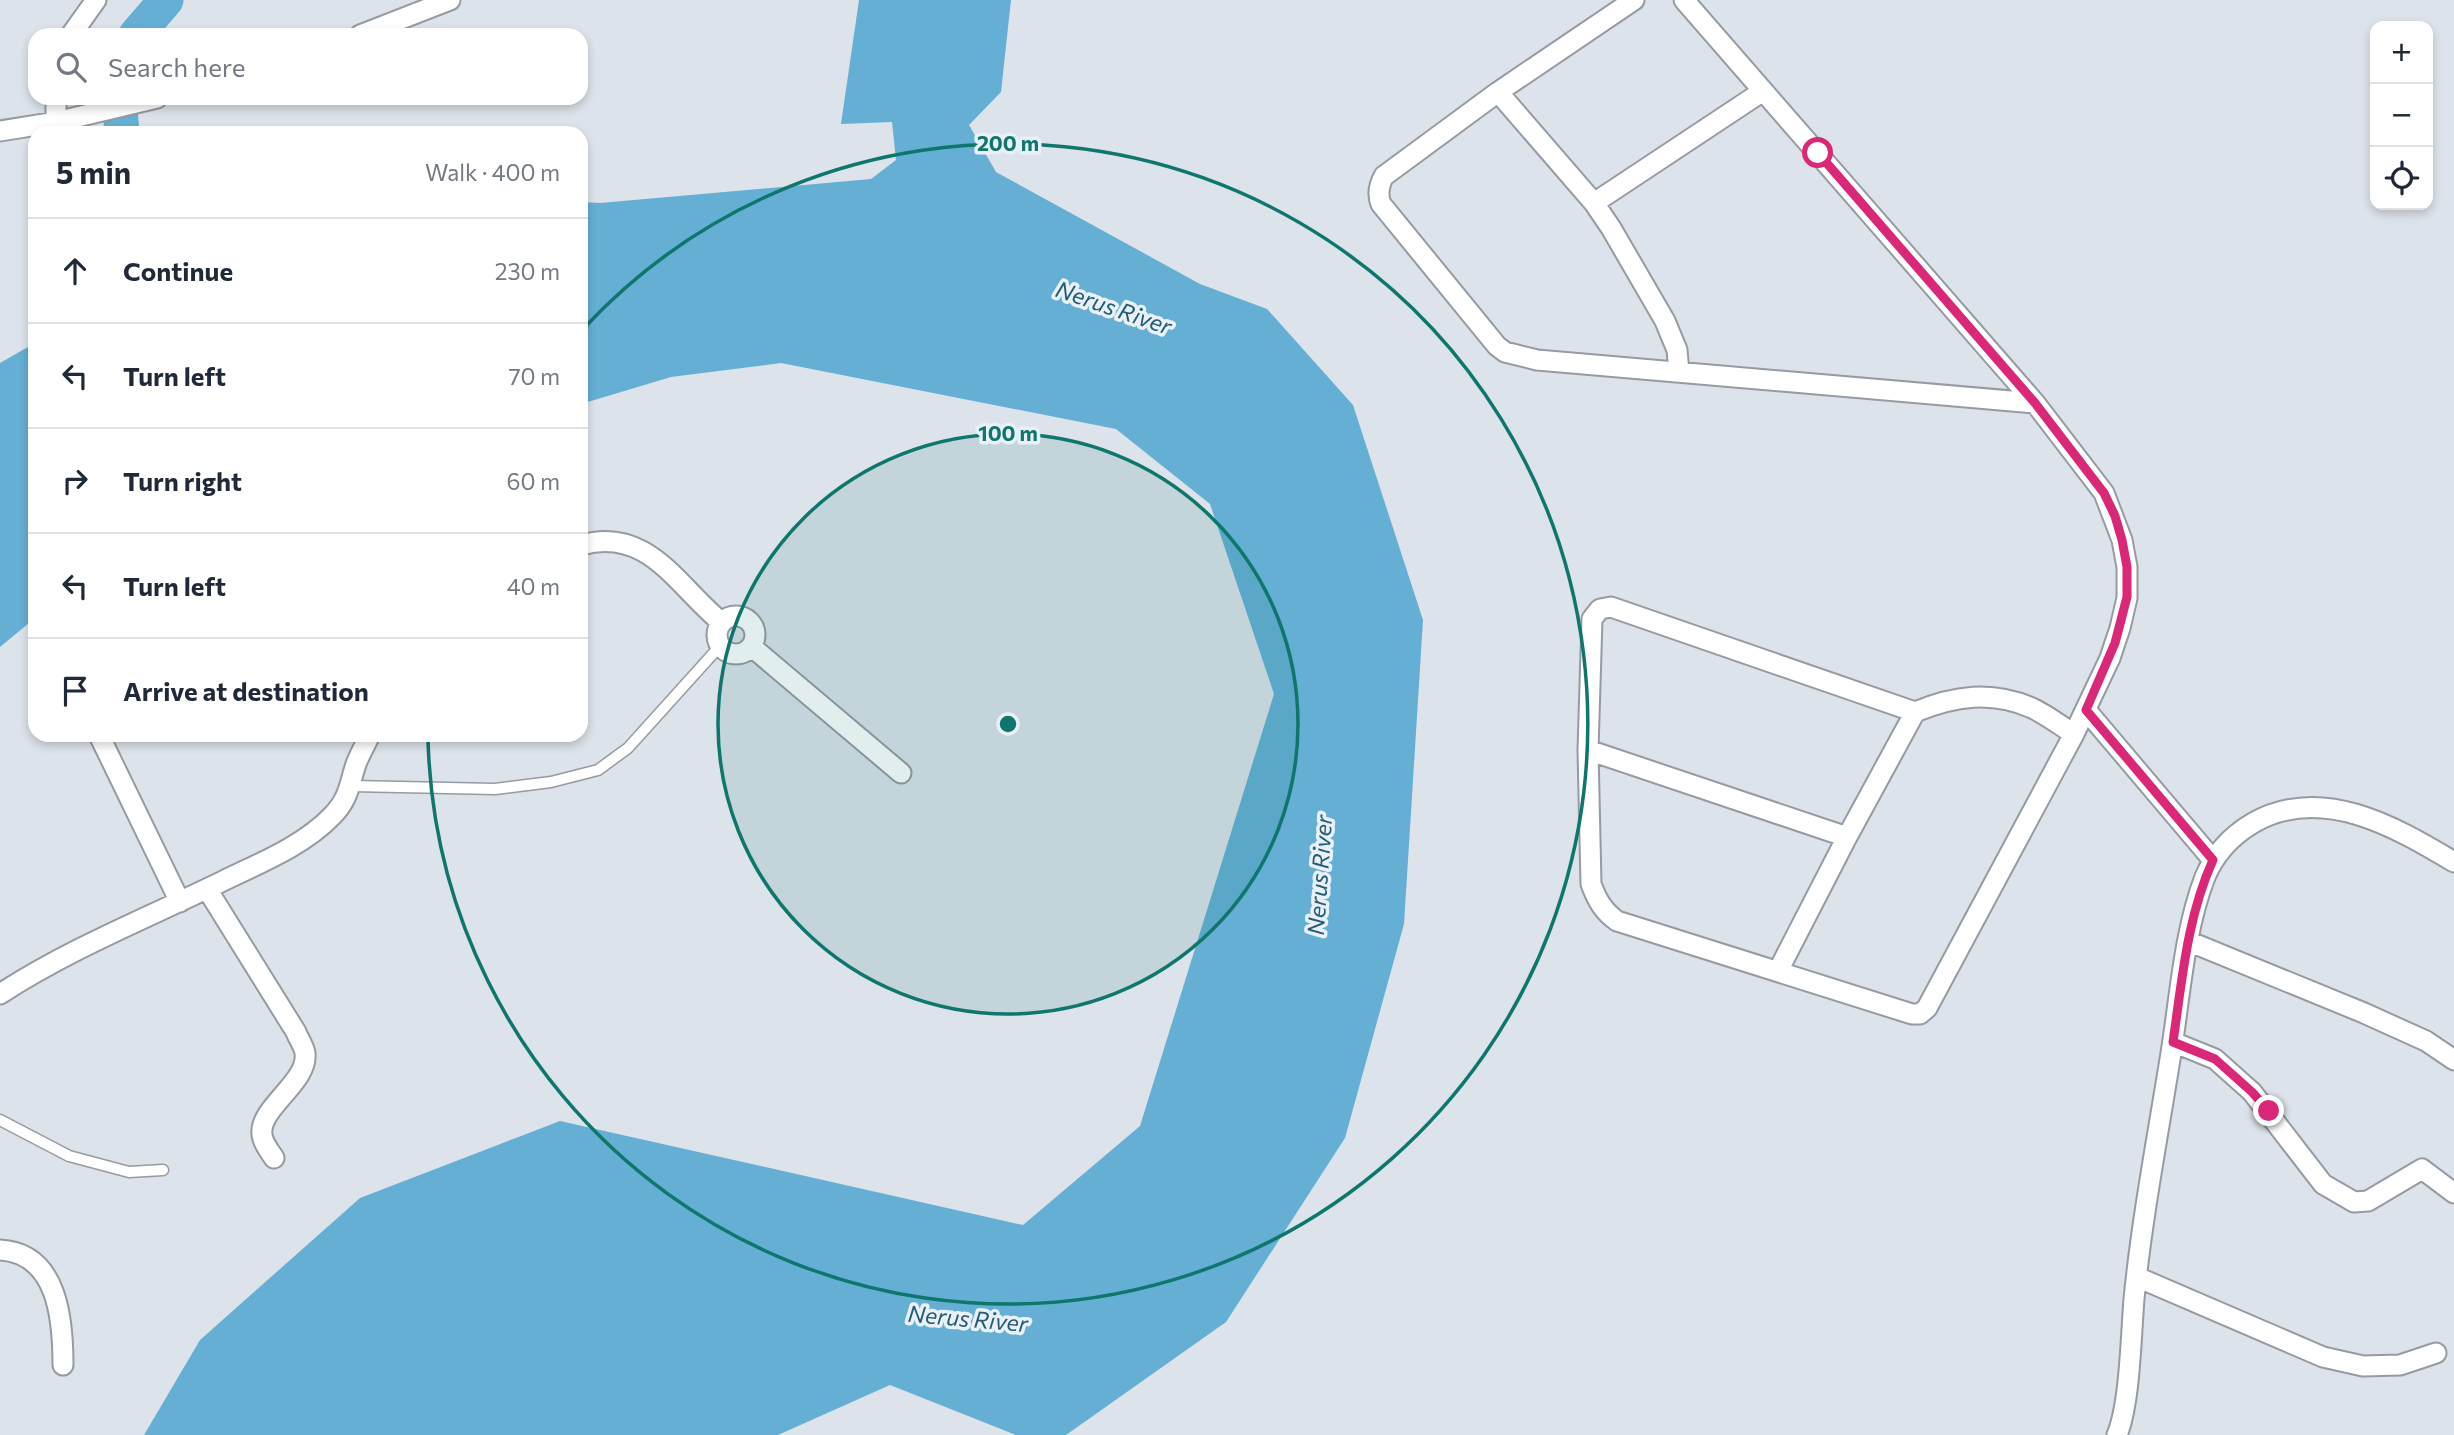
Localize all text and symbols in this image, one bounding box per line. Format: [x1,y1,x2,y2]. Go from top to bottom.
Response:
map controls [2370,21,2433,210]
button: + [2370,21,2433,84]
search box [28,28,588,105]
icon: search [52,48,90,86]
text: Search here [108,51,246,82]
button: − [2370,84,2433,147]
text: 200 m [977,130,1039,155]
route start [1802,137,1833,168]
button: locate [2370,147,2433,210]
text: 5 min [56,153,131,190]
text: Walk · 400 m [425,158,560,186]
icon: ahead [56,252,94,290]
text: Continue [123,255,233,286]
text: 230 m [495,257,560,285]
water label: Nerus River [1052,274,1176,340]
icon: left [56,357,94,395]
text: Turn left [123,360,226,391]
text: 70 m [508,362,560,390]
text: 100 m [978,420,1038,445]
icon: right [56,462,94,500]
text: Turn right [123,465,242,496]
text: 60 m [507,467,560,495]
icon: left [56,567,94,605]
text: Turn left [123,570,226,601]
text: 40 m [507,572,560,600]
icon: arrive [56,672,94,710]
text: Arrive at destination [123,675,369,706]
centre of rings [996,712,1020,736]
water label: Nerus River [1301,813,1337,936]
route end [2253,1095,2284,1126]
water label: Nerus River [907,1299,1030,1337]

